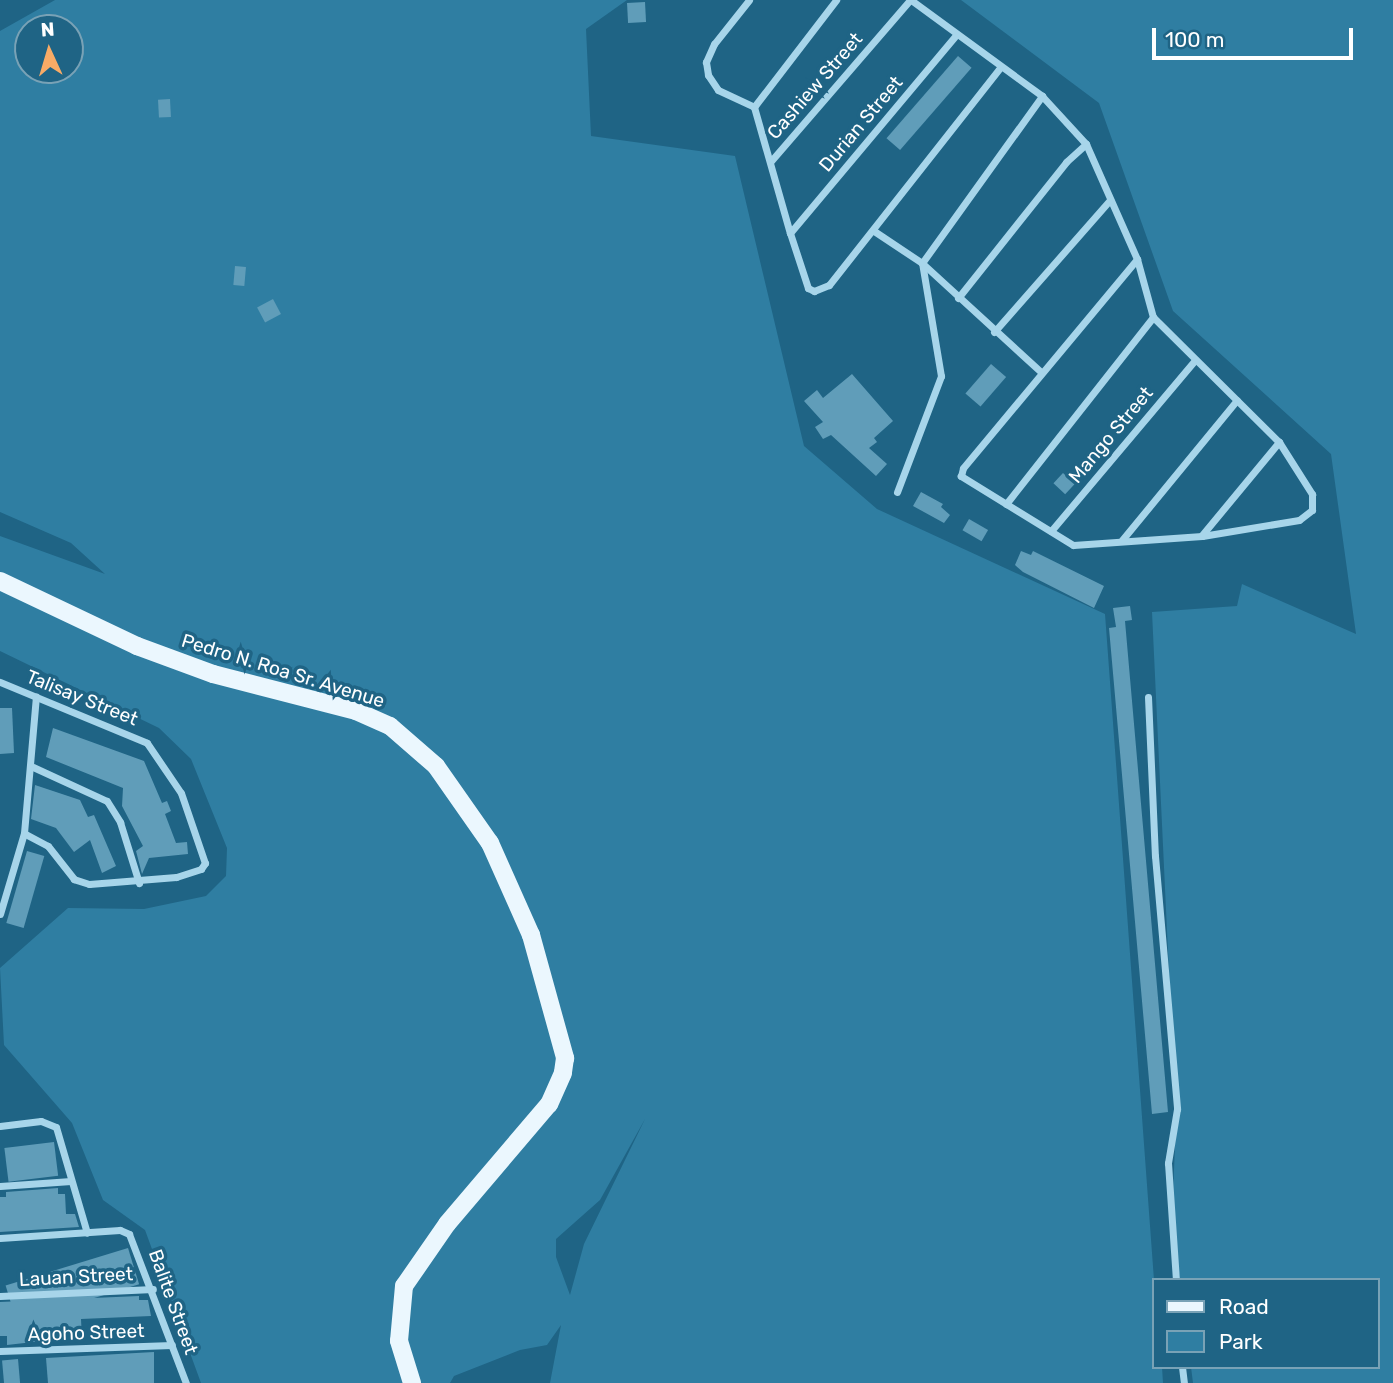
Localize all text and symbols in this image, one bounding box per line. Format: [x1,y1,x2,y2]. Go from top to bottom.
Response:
north arrow [14,14,84,84]
scale bar [1155,14,1356,58]
text: N [40,18,55,41]
text: 100 m [1165,27,1224,52]
street label: Cashiew Street [762,28,868,144]
street label: Durian Street [814,72,908,176]
street label: Mango Street [1064,382,1158,488]
street label: Pedro N. Roa Sr. Avenue [179,629,387,713]
street label: Talisay Street [23,665,141,731]
street label: Balite Street [143,1246,203,1358]
street label: Lauan Street [18,1263,134,1291]
legend [1152,1278,1379,1369]
text: Road [1219,1294,1269,1319]
street label: Agoho Street [27,1320,145,1346]
text: Park [1219,1329,1263,1354]

